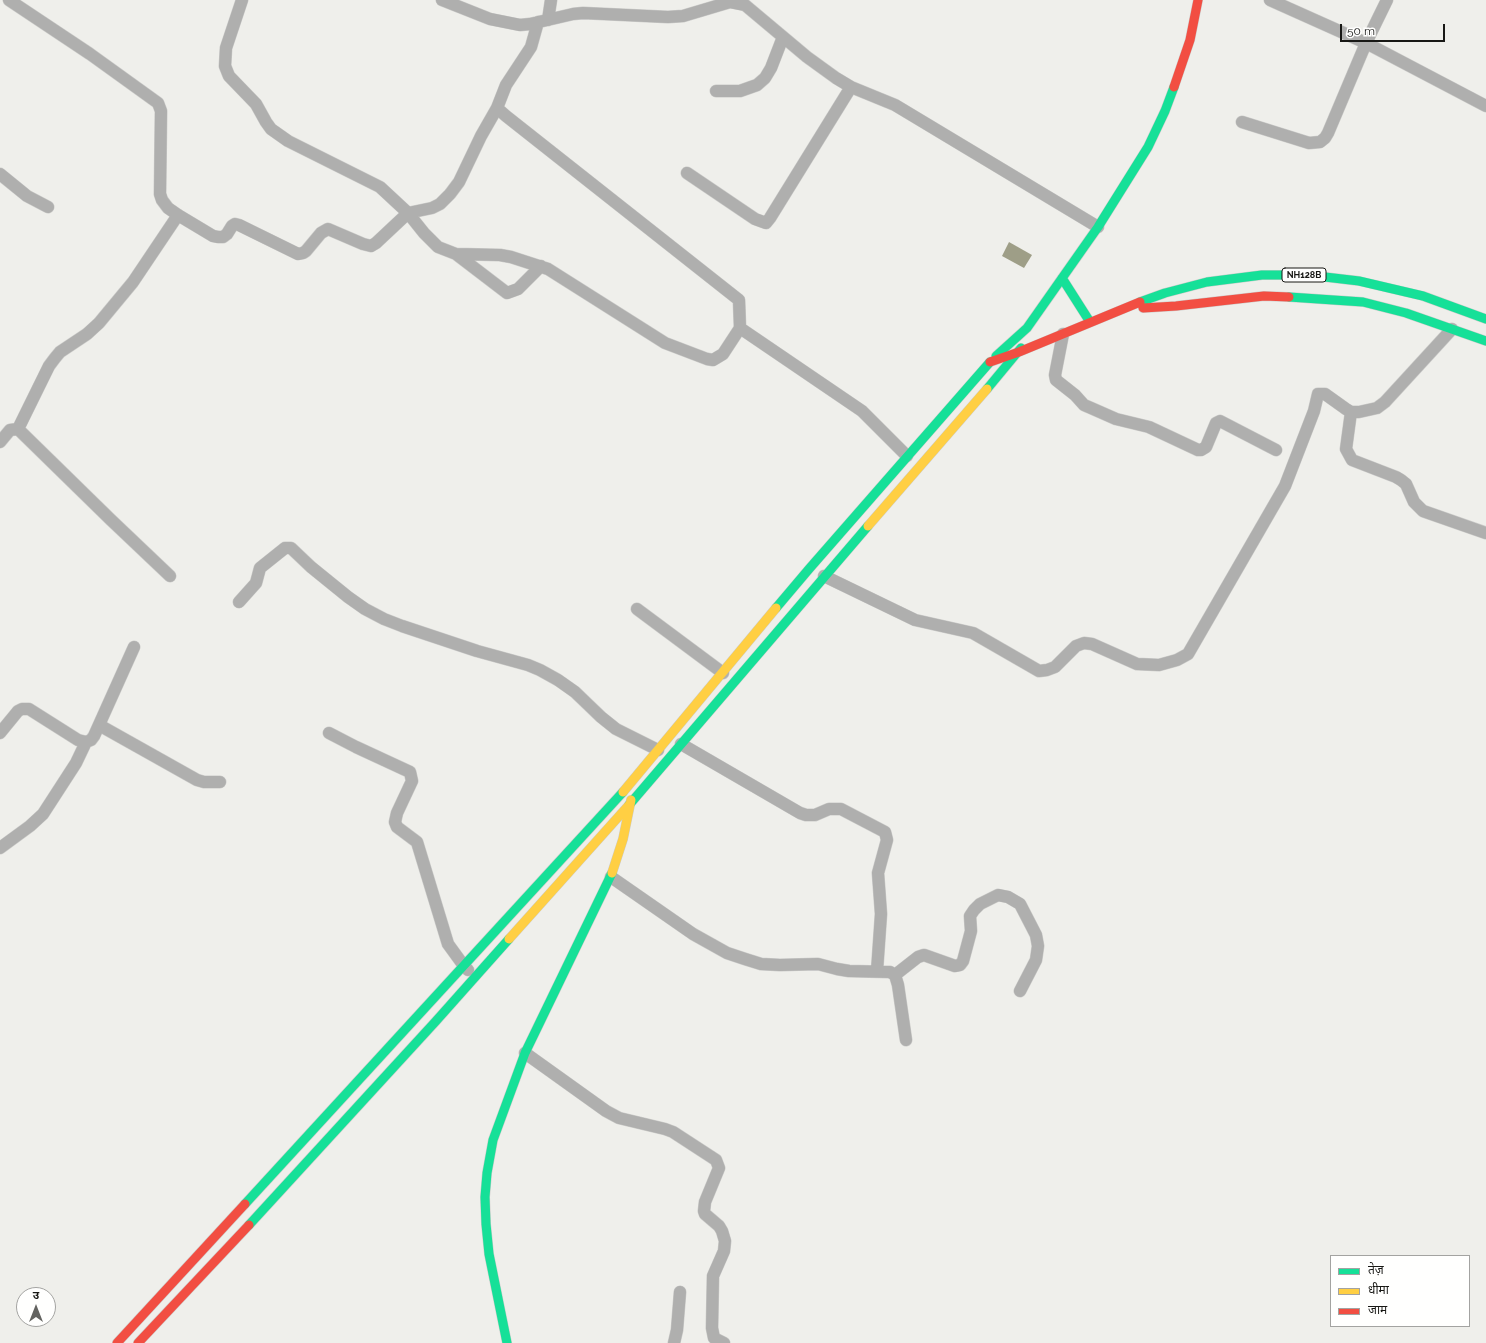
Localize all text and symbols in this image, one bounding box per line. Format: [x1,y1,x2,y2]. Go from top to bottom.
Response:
scale bar [1342,16,1447,42]
text: 50 m [1347,24,1375,38]
road number: NH128B [1282,268,1326,282]
legend [1330,1255,1470,1327]
text: तेज़ [1368,1263,1384,1277]
text: धीमा [1368,1283,1389,1297]
north arrow [16,1287,56,1327]
text: उ [33,1289,39,1302]
text: जाम [1368,1303,1387,1317]

